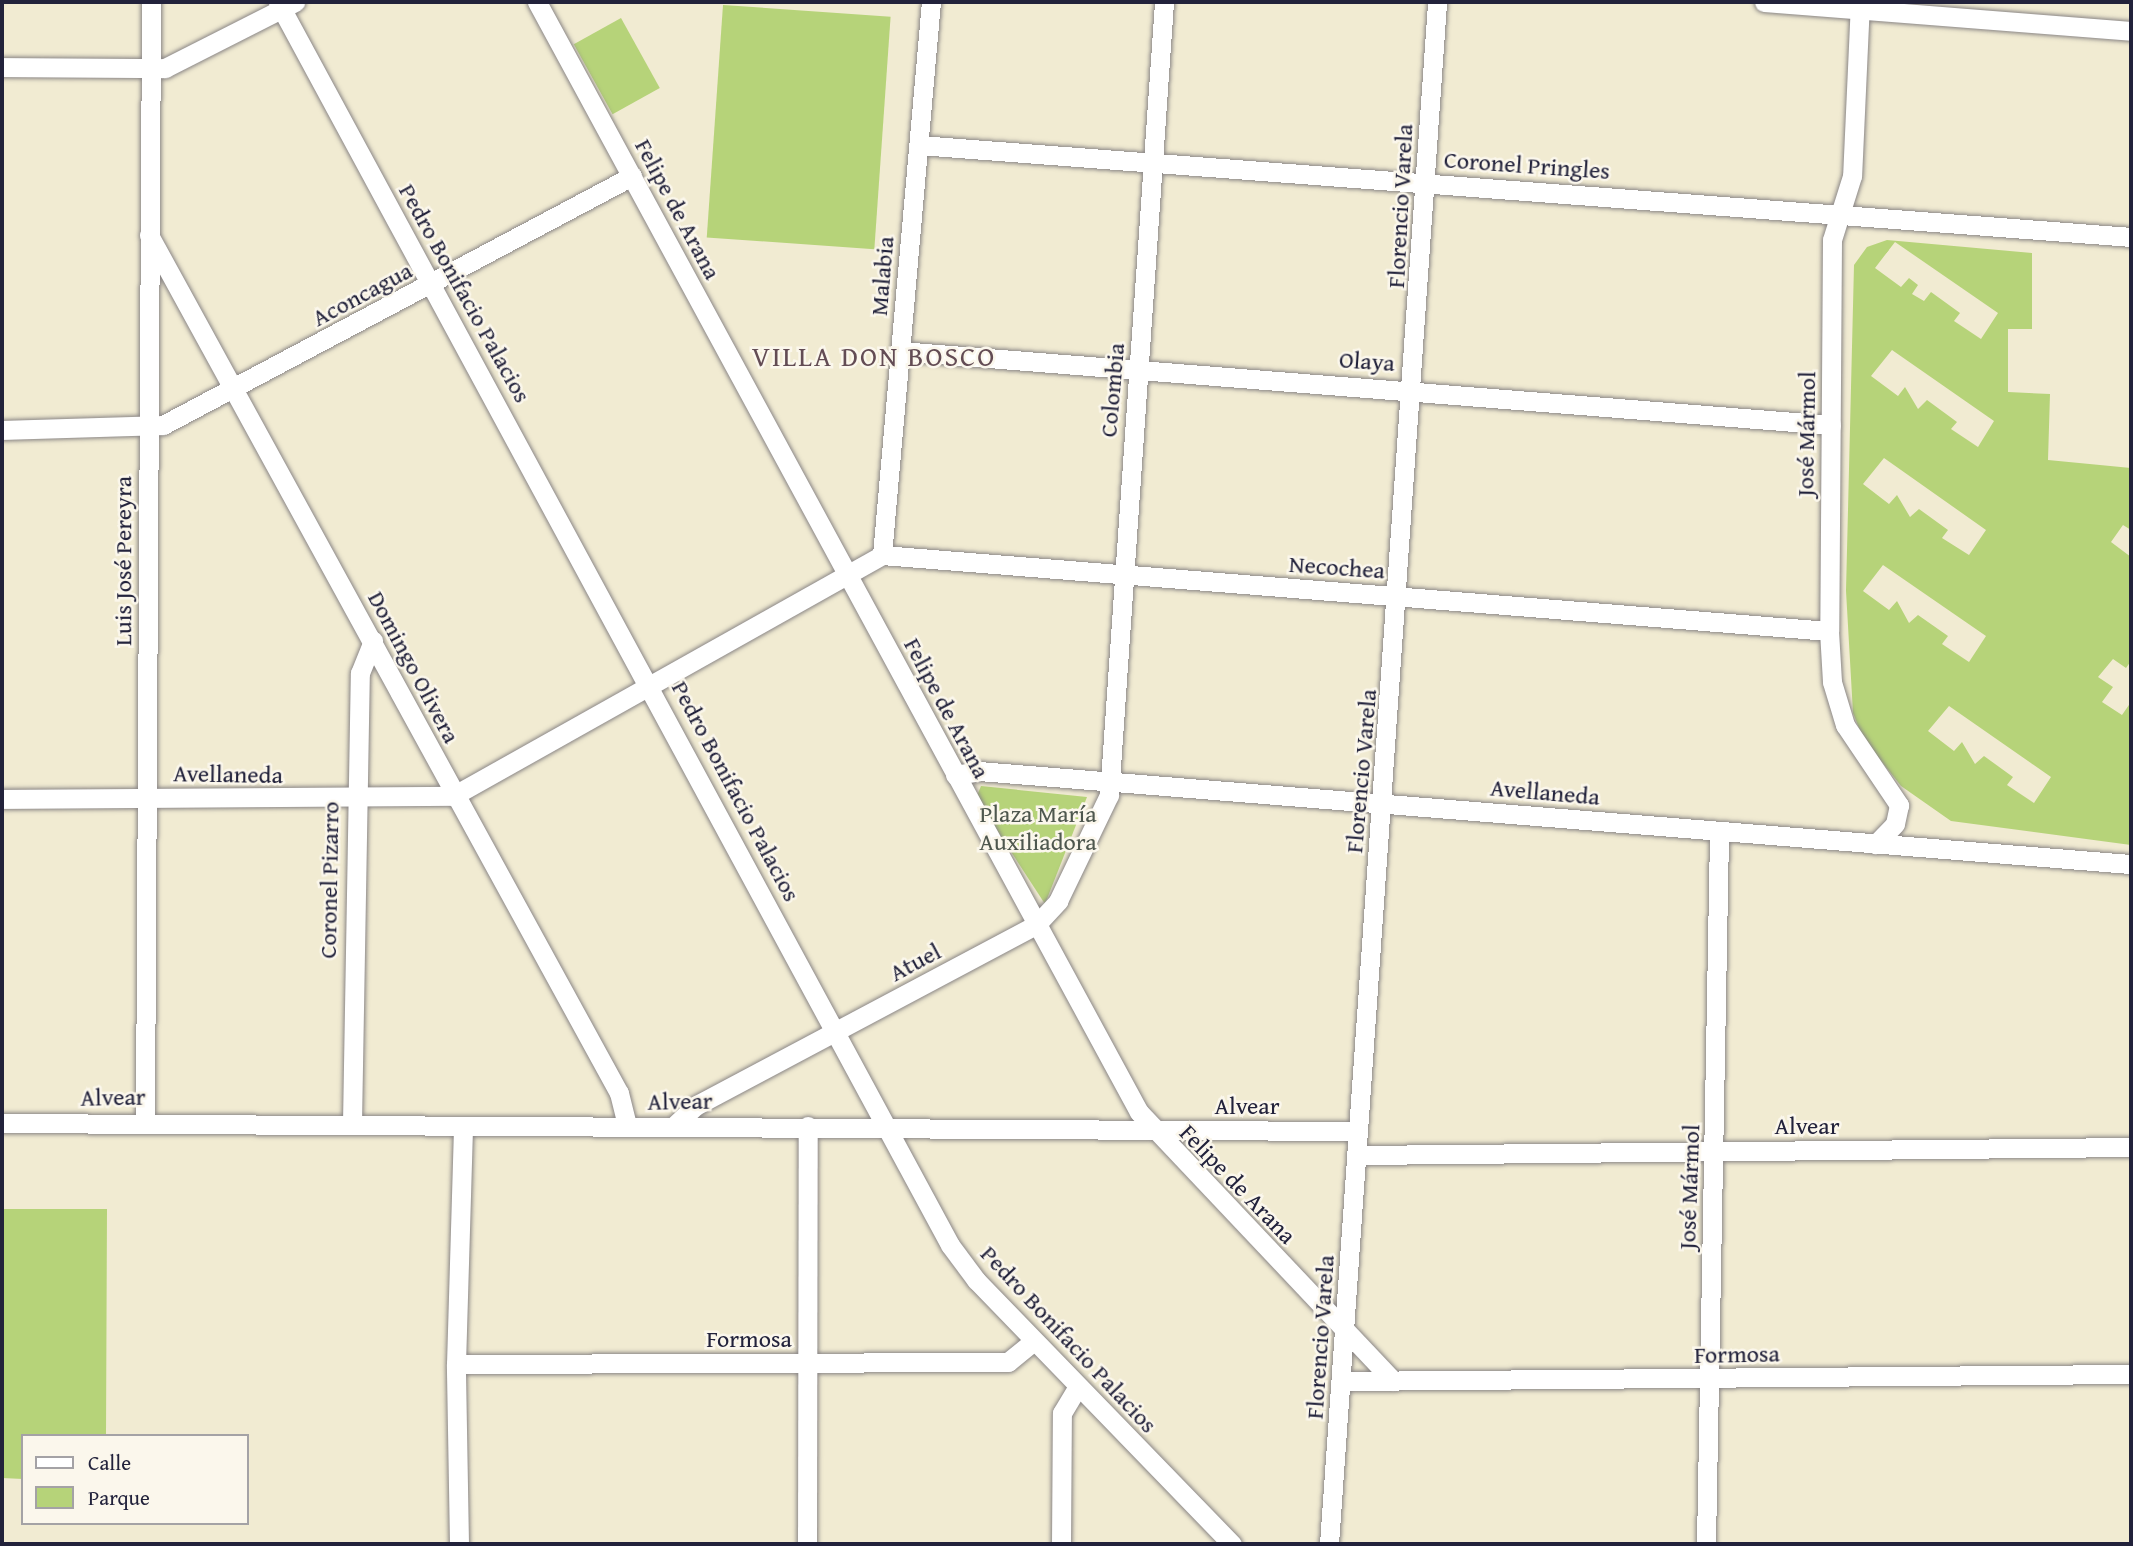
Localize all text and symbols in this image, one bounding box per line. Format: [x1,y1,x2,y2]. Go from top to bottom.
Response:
street label: Florencio Varela [1381,123,1419,289]
street label: Felipe de Arana [629,134,727,284]
street label: Coronel Pringles [1443,145,1611,185]
street label: Pedro Bonifacio Palacios [393,179,537,407]
street label: Malabia [864,235,900,317]
street label: Aconcagua [307,256,417,332]
district label: VILLA DON BOSCO [754,339,994,373]
street label: Colombia [1094,342,1130,438]
street label: Olaya [1338,345,1396,377]
street label: José Mármol [1791,371,1821,497]
street label: Luis José Pereyra [109,476,137,646]
street label: Necochea [1288,549,1386,585]
street label: Domingo Olivera [362,586,466,748]
street label: Felipe de Arana [898,633,996,783]
street label: Pedro Bonifacio Palacios [666,676,806,906]
street label: Florencio Varela [1339,688,1383,854]
street label: Avellaneda [173,759,283,789]
street label: Avellaneda [1489,773,1601,811]
park label: Plaza María Auxiliadora [979,800,1097,856]
street label: Coronel Pizarro [313,801,345,959]
street label: Atuel [884,937,946,987]
street label: Alvear [80,1082,146,1112]
street label: Alvear [647,1086,713,1116]
street label: Alvear [1214,1092,1280,1120]
street label: Alvear [1774,1112,1840,1140]
street label: Felipe de Arana [1174,1118,1302,1250]
street label: José Mármol [1672,1124,1706,1250]
street label: Pedro Bonifacio Palacios [975,1239,1163,1439]
street label: Florencio Varela [1300,1254,1340,1420]
street label: Formosa [706,1325,792,1353]
street label: Formosa [1694,1339,1780,1369]
legend [21,1434,248,1525]
text: Calle [88,1447,131,1478]
text: Parque [88,1482,150,1513]

